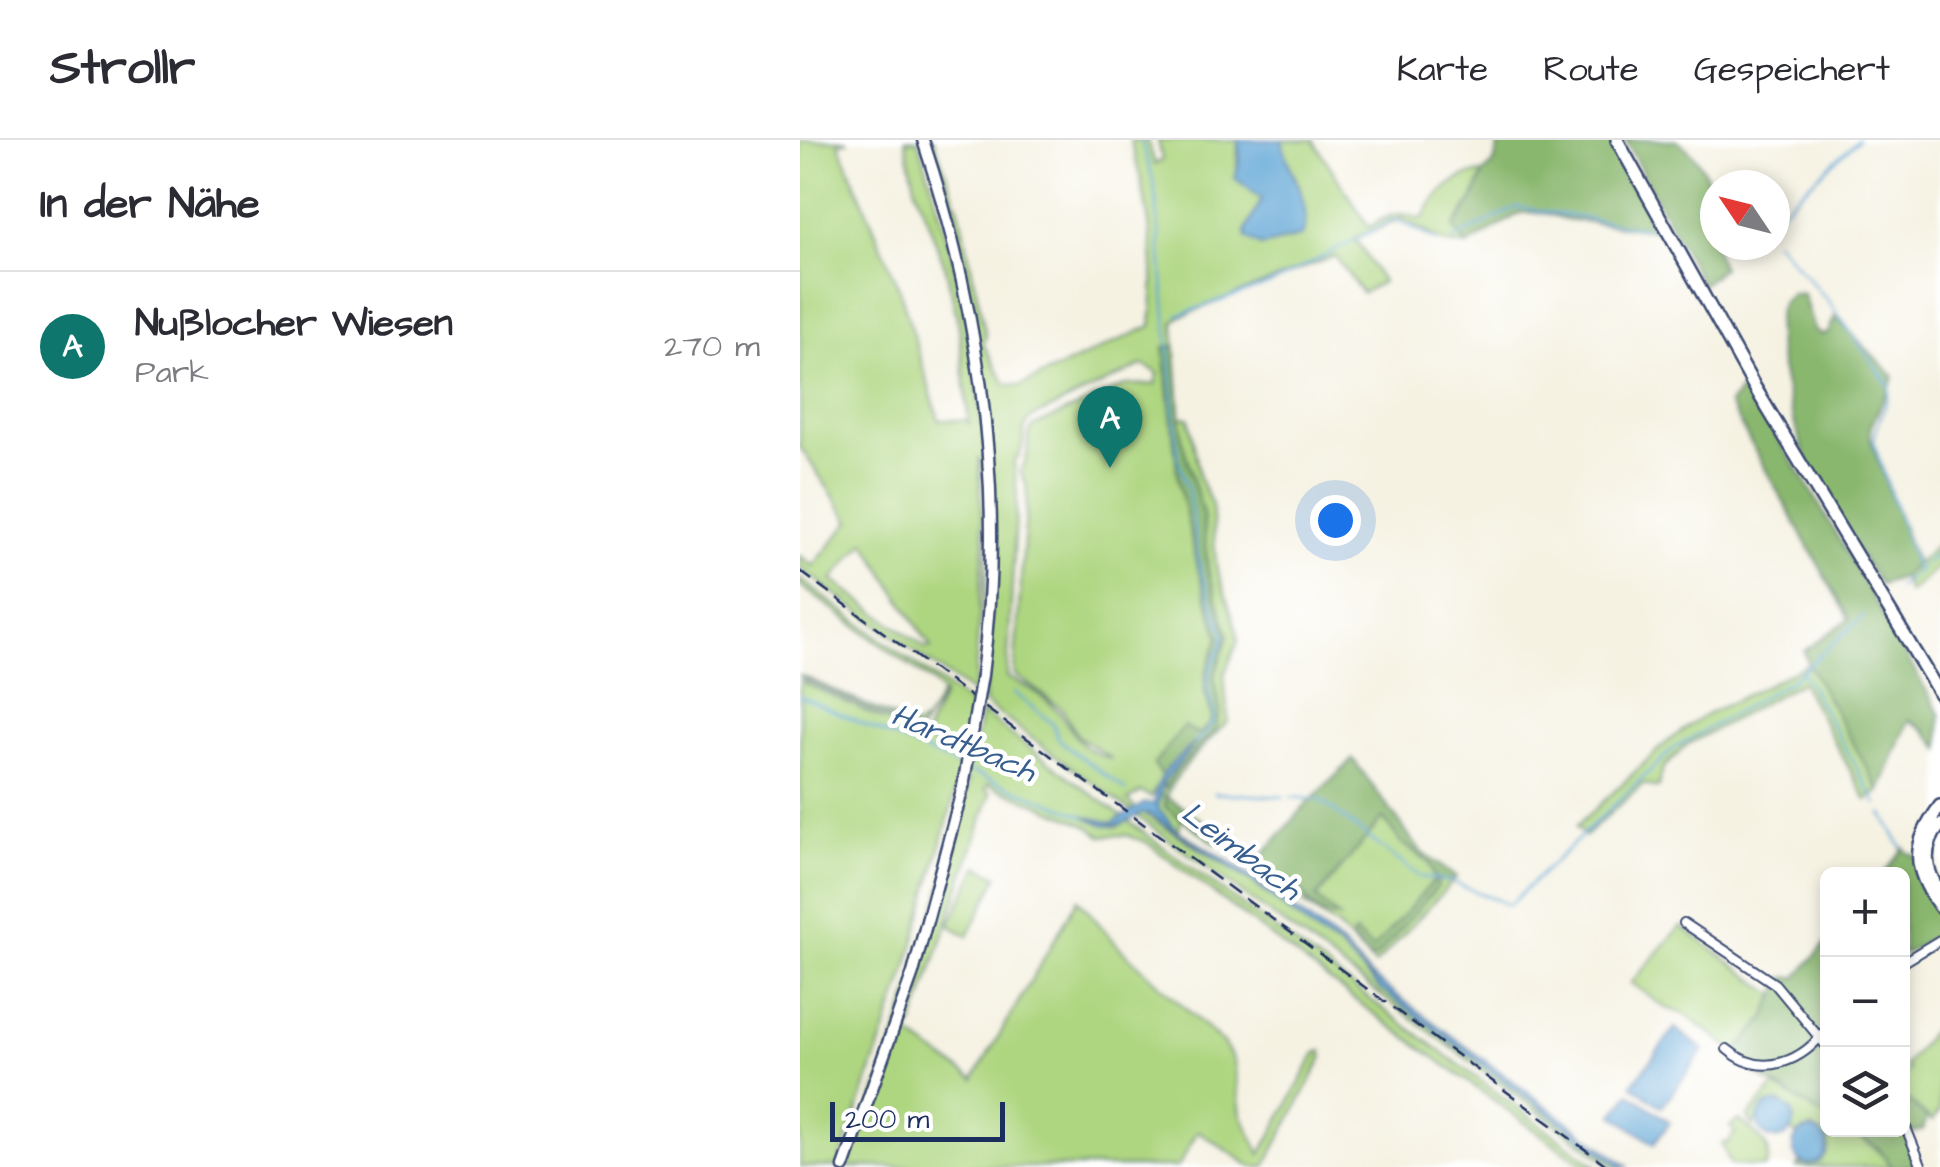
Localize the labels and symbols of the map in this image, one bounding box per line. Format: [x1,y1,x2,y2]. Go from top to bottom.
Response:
north arrow [1700,170,1790,260]
pin: A [1078,385,1142,468]
your location [1310,495,1361,546]
water label: Hardtbach [884,693,1044,794]
water label: Leimbach [1172,791,1311,912]
scale bar [830,1097,1005,1142]

